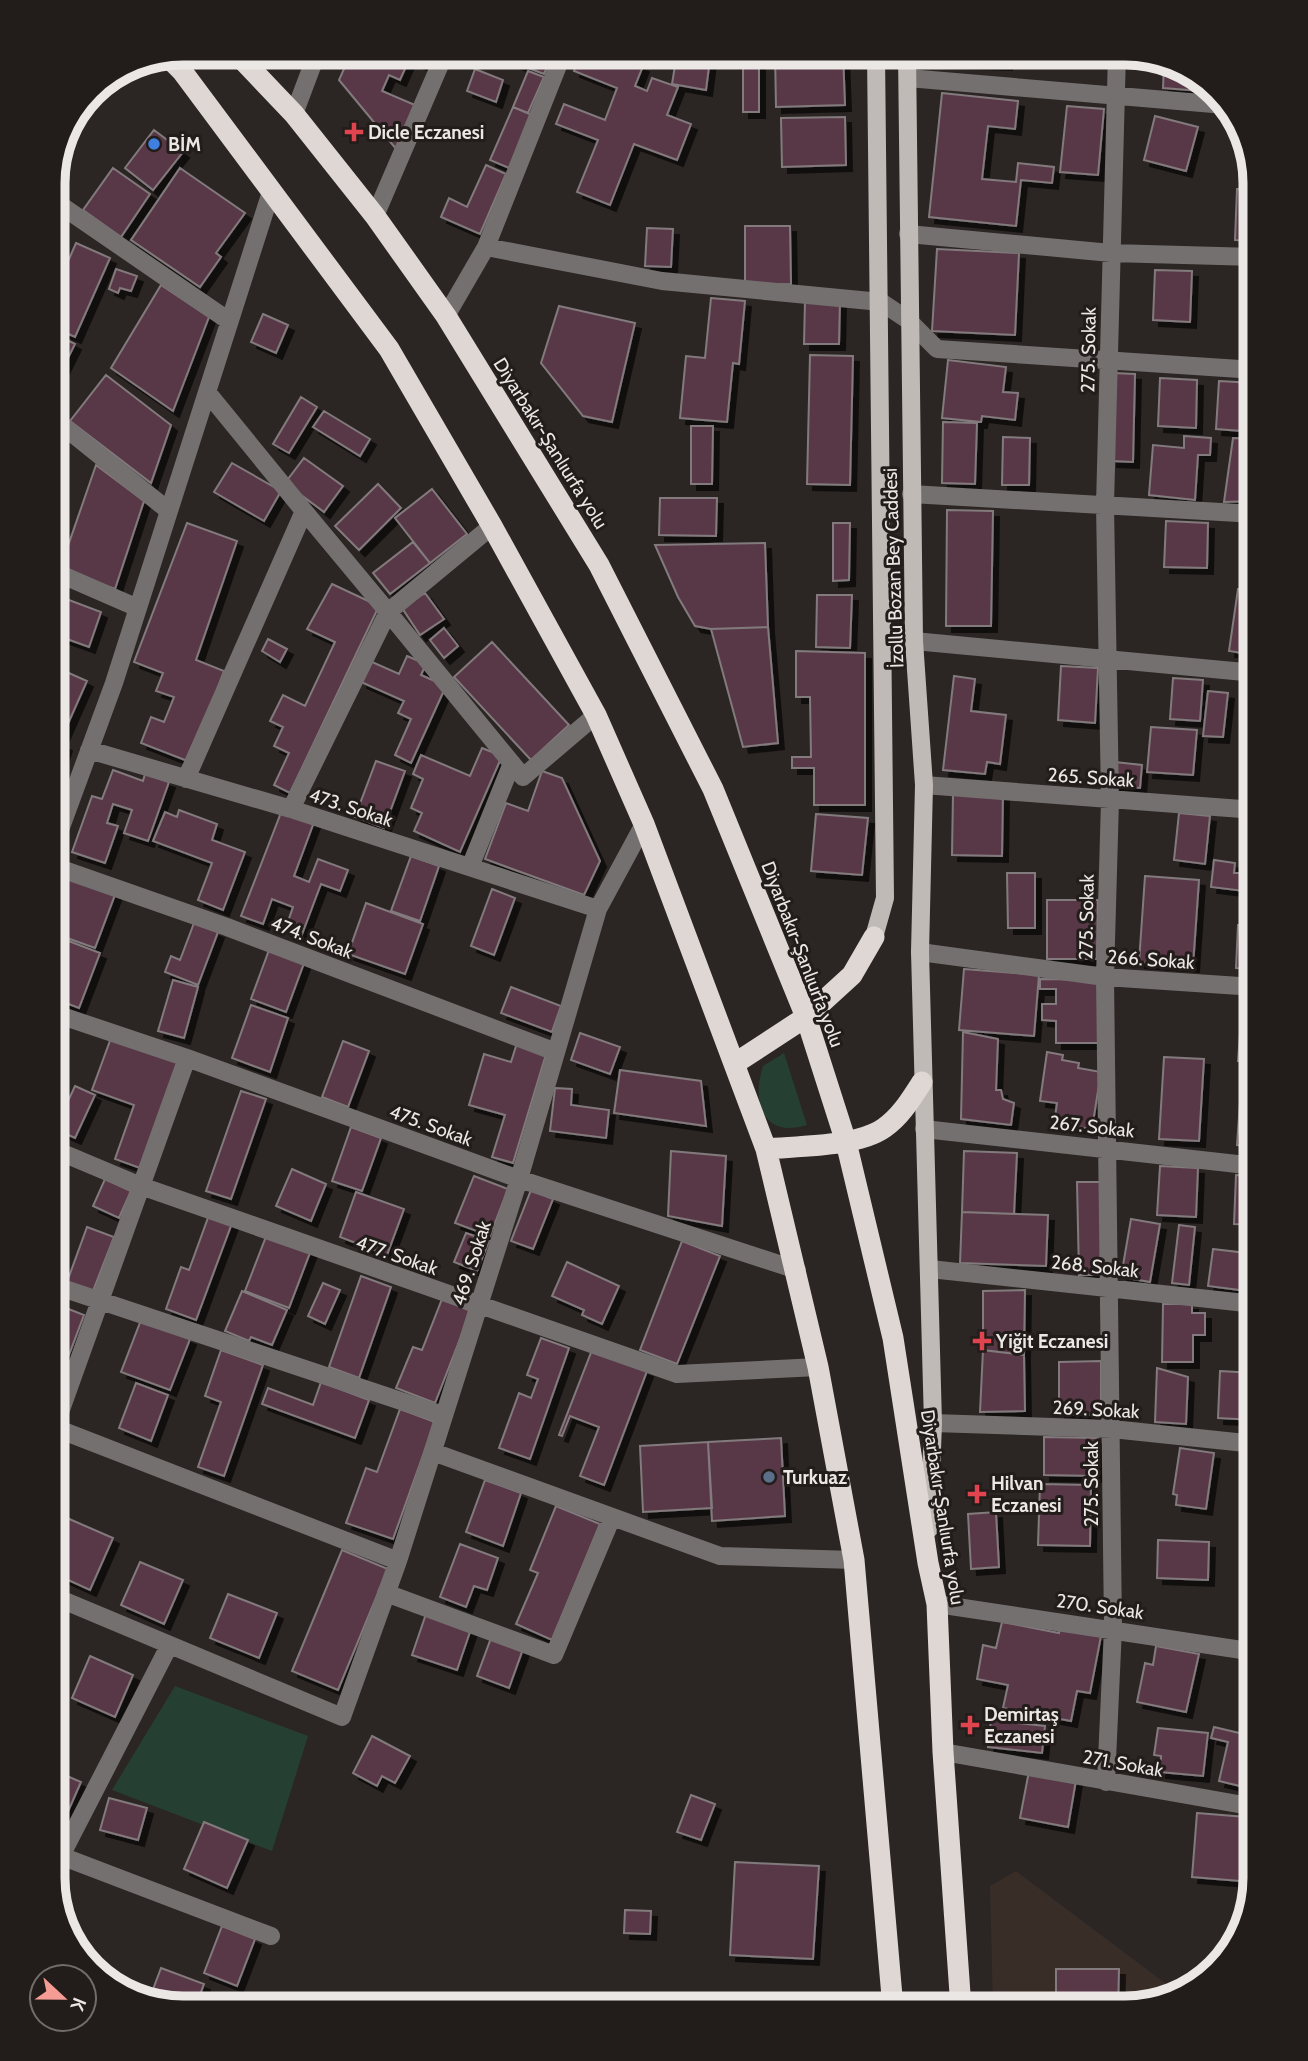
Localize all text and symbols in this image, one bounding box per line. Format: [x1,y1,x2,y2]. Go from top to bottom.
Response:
place label: Dicle Eczanesi [368,121,484,144]
marker: Dicle Eczanesi [346,124,362,140]
place label: BİM [168,133,201,156]
marker: BİM [146,136,162,152]
street label: 275. Sokak [1076,307,1101,393]
street label: Diyarbakır-Şanlıurfa yolu [489,353,613,533]
street label: İzollu Bozan Bey Caddesi [879,468,908,668]
street label: 265. Sokak [1047,763,1136,792]
street label: 473. Sokak [306,783,396,832]
street label: Diyarbakır-Şanlıurfa yolu [756,858,849,1050]
street label: 275. Sokak [1074,874,1099,960]
street label: 474. Sokak [267,911,357,964]
street label: 266. Sokak [1107,945,1196,974]
street label: 475. Sokak [386,1100,476,1151]
street label: 267. Sokak [1048,1111,1136,1142]
street label: 469. Sokak [447,1217,496,1309]
street label: 477. Sokak [353,1231,441,1280]
street label: 268. Sokak [1050,1250,1140,1283]
place label: Yiğit Eczanesi [995,1330,1108,1353]
marker: Yiğit Eczanesi [974,1333,990,1349]
street label: 269. Sokak [1052,1396,1140,1423]
street label: Diyarbakır-Şanlıurfa yolu [916,1408,969,1606]
street label: 275. Sokak [1080,1441,1103,1527]
place label: Turkuaz [783,1466,847,1489]
marker: Turkuaz [761,1469,777,1485]
place label: Hilvan Eczanesi [991,1472,1062,1517]
marker: Hilvan Eczanesi [969,1486,985,1502]
street label: 270. Sokak [1055,1589,1146,1624]
place label: Demirtaş Eczanesi [984,1703,1059,1748]
marker: Demirtaş Eczanesi [962,1717,978,1733]
street label: 271. Sokak [1081,1745,1166,1782]
north arrow [28,1963,98,2033]
text: K [65,1994,91,2014]

